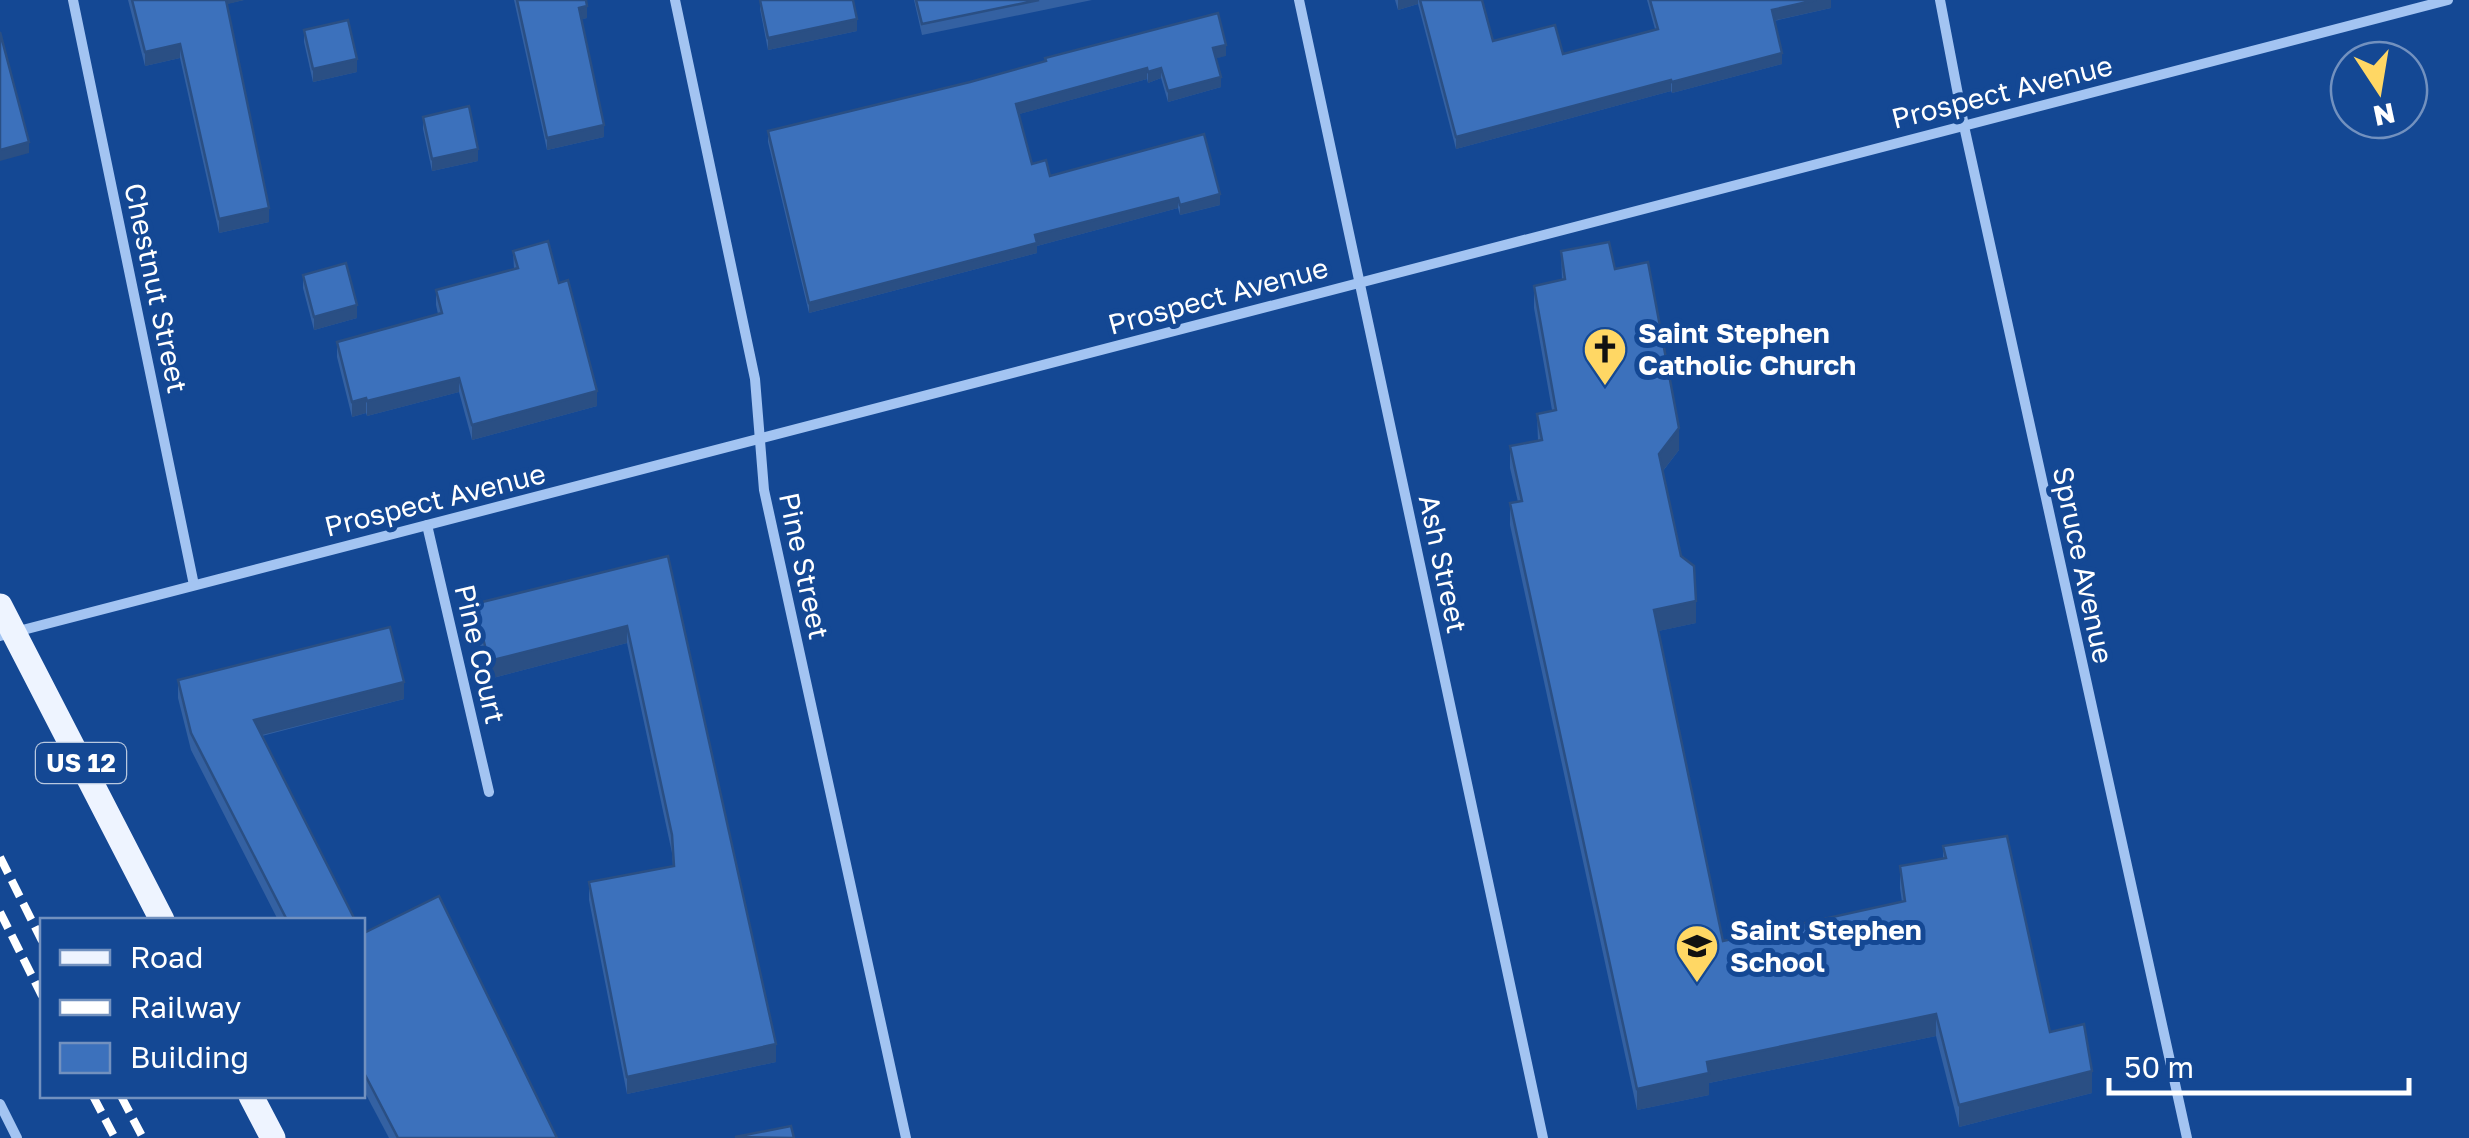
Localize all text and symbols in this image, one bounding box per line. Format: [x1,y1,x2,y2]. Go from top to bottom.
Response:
north arrow [2329,40,2429,140]
street label: Prospect Avenue [1888,48,2116,135]
text: N [2370,97,2398,133]
street label: Chestnut Street [118,180,195,396]
street label: Prospect Avenue [1104,250,1331,341]
place label: Saint Stephen Catholic Church [1638,316,1856,381]
church icon: Saint Stephen Catholic Church [1582,326,1628,387]
street label: Prospect Avenue [321,456,549,543]
street label: Spruce Avenue [2047,463,2120,666]
street label: Pine Street [773,490,836,642]
street label: Ash Street [1413,492,1474,636]
street label: Pine Court [448,581,513,727]
road number: US 12 [36,743,126,783]
place label: Saint Stephen School [1730,913,1922,978]
legend [40,918,365,1098]
school or university icon: Saint Stephen School [1674,923,1720,984]
text: Road [130,939,204,975]
text: Railway [130,989,241,1025]
scale bar [2109,1033,2409,1095]
text: Building [130,1039,249,1075]
text: 50 m [2124,1049,2194,1085]

